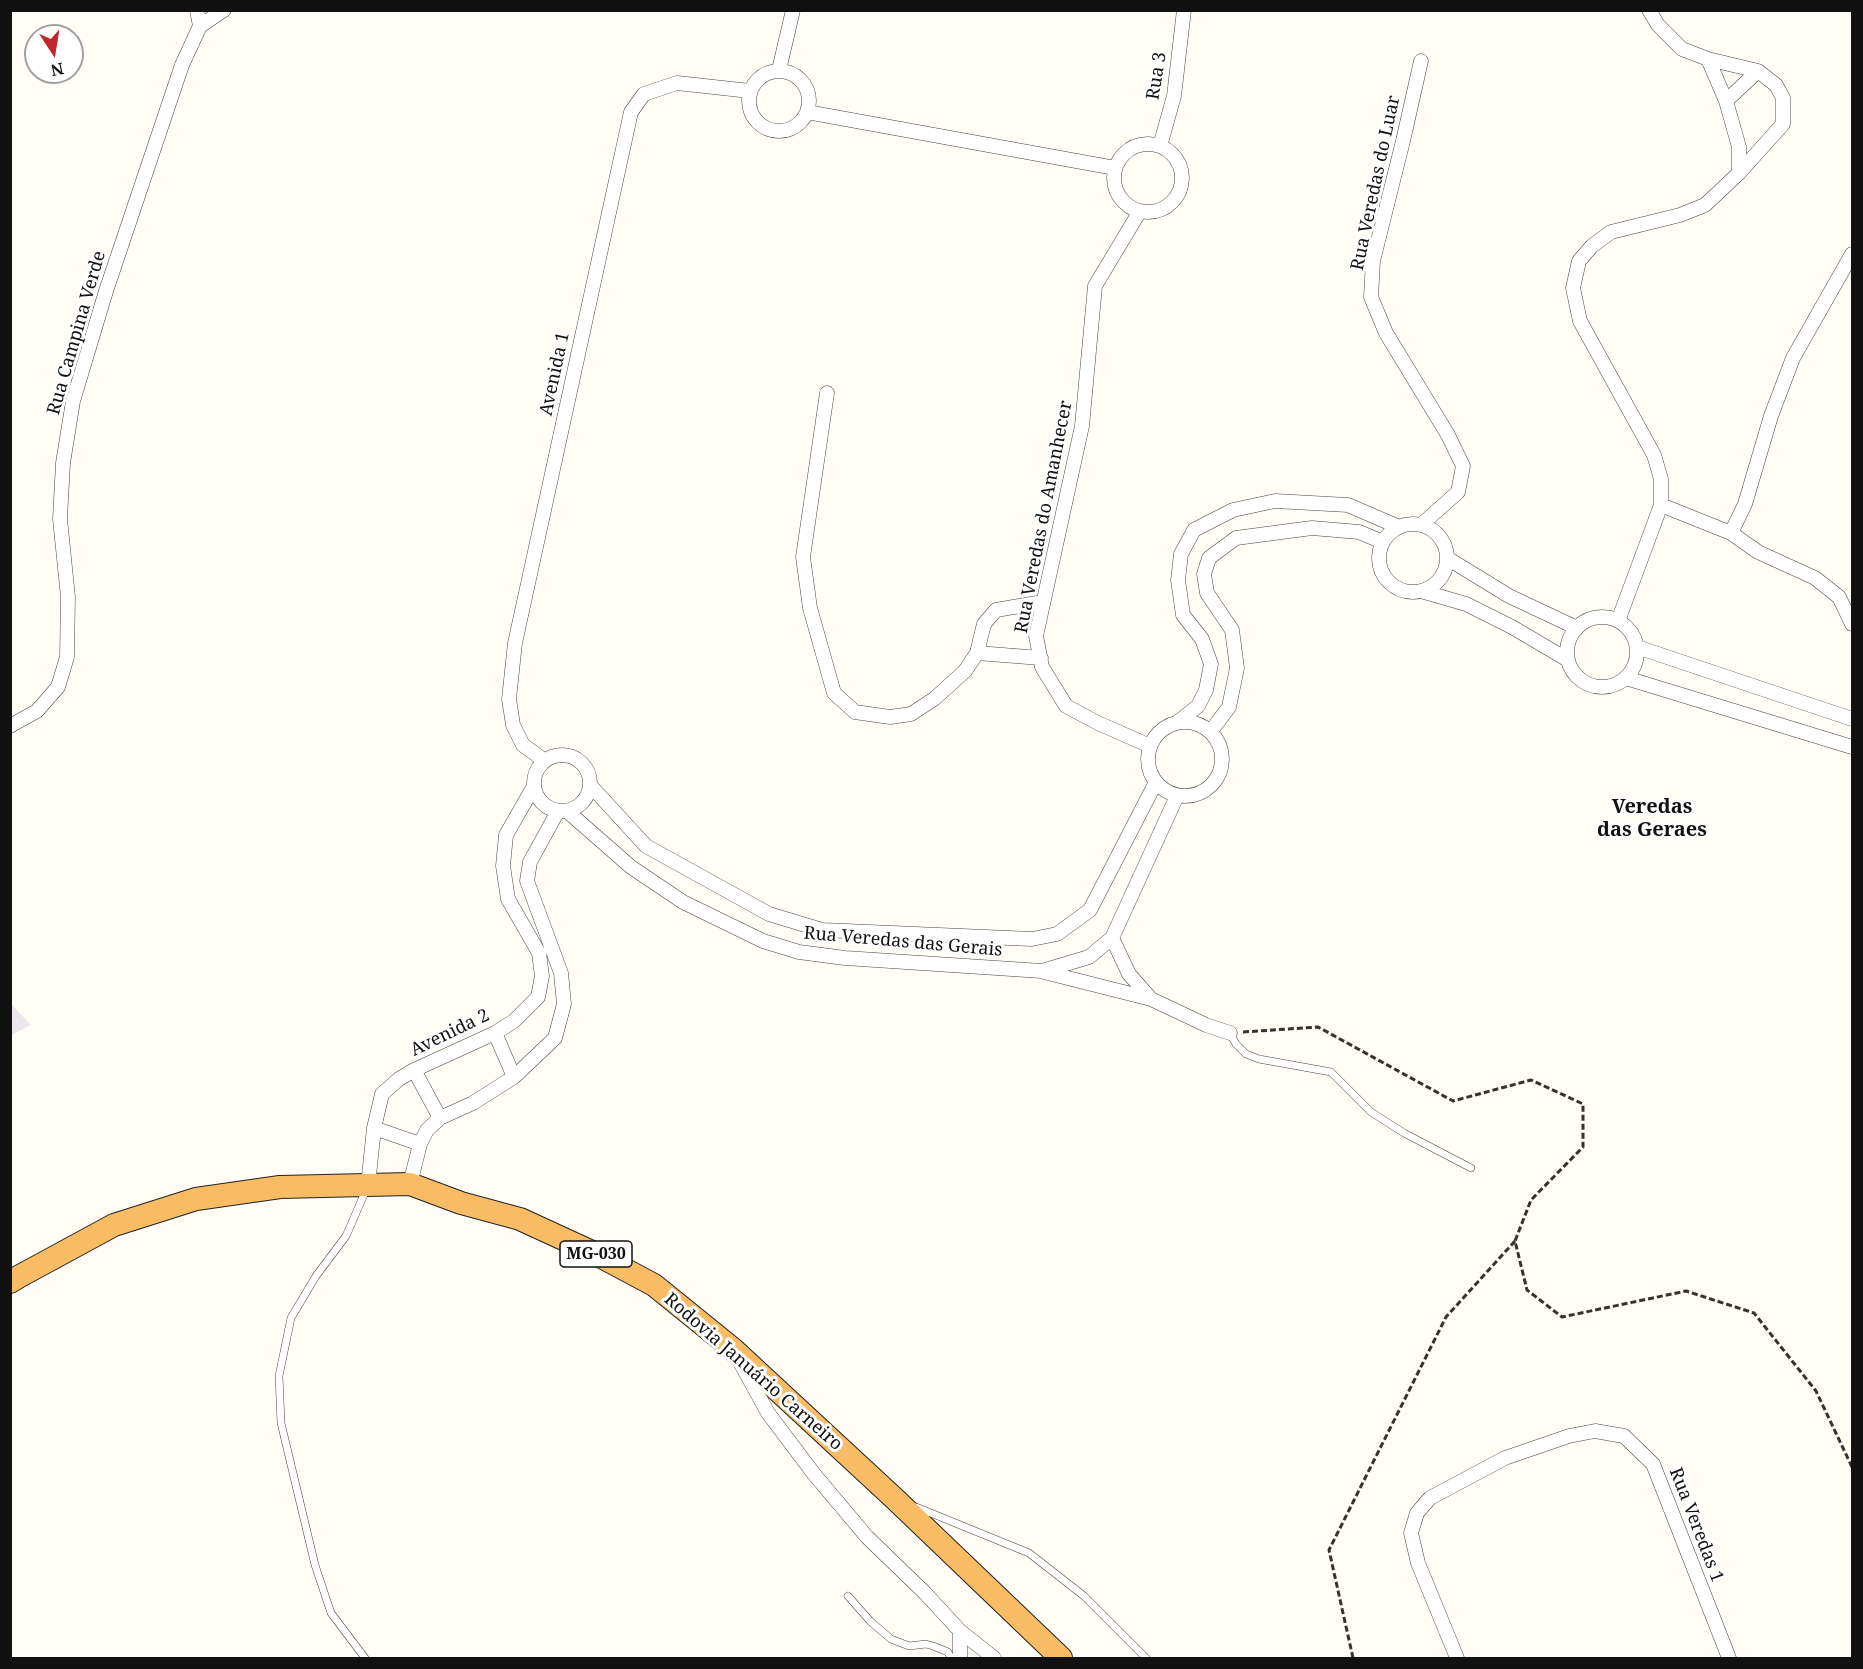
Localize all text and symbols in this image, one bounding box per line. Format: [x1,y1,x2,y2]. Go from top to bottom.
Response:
north arrow [24,24,84,84]
street label: Rua 3 [1143,51,1171,101]
text: N [49,58,66,82]
street label: Rua Veredas do Luar [1347,94,1405,272]
street label: Rua Campina Verde [43,249,111,417]
street label: Avenida 1 [536,330,574,418]
street label: Rua Veredas do Amanhecer [1011,399,1077,635]
district label: Veredas das Geraes [1597,795,1707,842]
street label: Rua Veredas das Gerais [803,923,1003,961]
street label: Avenida 2 [407,1005,493,1061]
road number: MG-030 [560,1241,632,1267]
street label: Rodovia Januário Carneiro [659,1289,847,1455]
street label: Rua Veredas 1 [1664,1465,1728,1585]

